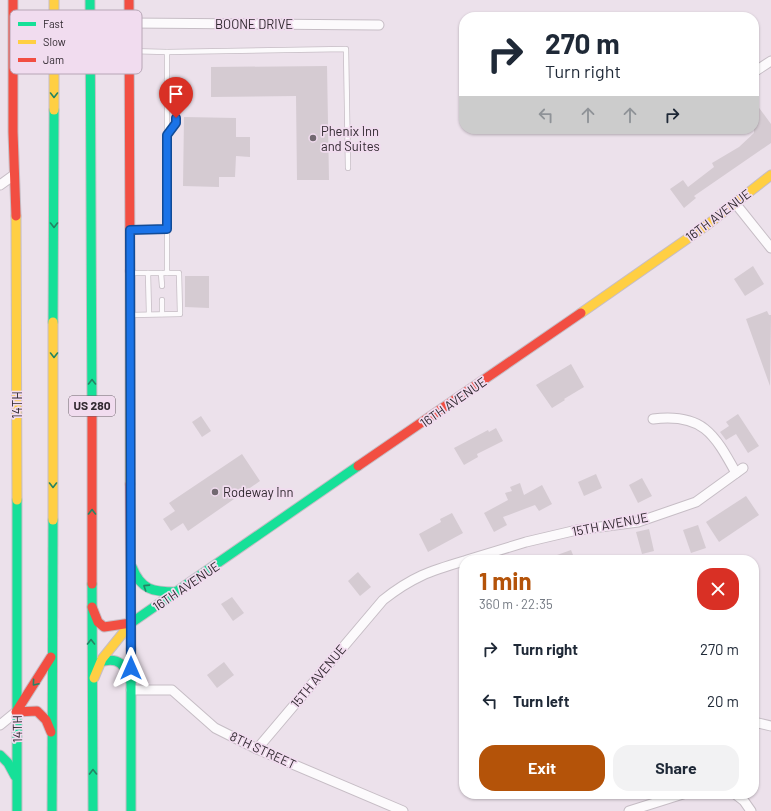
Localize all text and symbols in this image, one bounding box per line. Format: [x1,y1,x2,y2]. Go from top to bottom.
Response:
legend [10,10,142,74]
street label: BOONE DRIVE [215,16,293,32]
text: Fast [43,17,64,30]
text: 270 m [545,26,620,60]
icon: right [479,28,531,80]
text: Slow [43,35,66,48]
text: Jam [43,53,64,66]
text: Turn right [545,60,621,82]
pin [159,77,193,118]
icon: arrive [165,83,187,105]
one-way arrow [50,92,58,98]
icon: left [535,104,557,126]
icon: ahead [577,104,599,126]
icon: ahead [619,104,641,126]
icon: right [661,104,683,126]
place label: Phenix Inn and Suites [321,123,380,154]
marker: Phenix Inn and Suites [308,133,318,143]
street label: 16TH AVENUE [682,185,754,245]
one-way arrow [50,222,58,228]
one-way arrow [50,352,58,358]
street label: 16TH AVENUE [417,373,489,431]
one-way arrow [88,379,96,385]
street label: 14TH [9,391,25,419]
road number: US 280 [69,396,115,416]
one-way arrow [49,482,57,488]
place label: Rodeway Inn [223,484,294,500]
marker: Rodeway Inn [210,487,220,497]
one-way arrow [88,509,96,515]
street label: 15TH AVENUE [570,509,650,539]
street label: 16TH AVENUE [149,558,223,614]
text: 1 min [479,566,532,595]
button: close [697,568,739,610]
one-way arrow [144,585,151,592]
text: 360 m · 22:35 [479,596,553,612]
icon: right [479,638,501,660]
one-way arrow [87,639,95,645]
text: Turn right [513,640,578,658]
text: 270 m [700,640,739,658]
street label: 15TH AVENUE [287,641,349,711]
position arrow [110,647,152,689]
one-way arrow [32,678,39,686]
icon: left [479,690,501,712]
text: Turn left [513,692,569,710]
text: 20 m [707,692,739,710]
street label: 14TH [9,715,25,743]
street label: 8TH STREET [227,728,299,772]
button: Exit [479,745,605,791]
button: Share [613,745,739,791]
one-way arrow [89,769,97,775]

